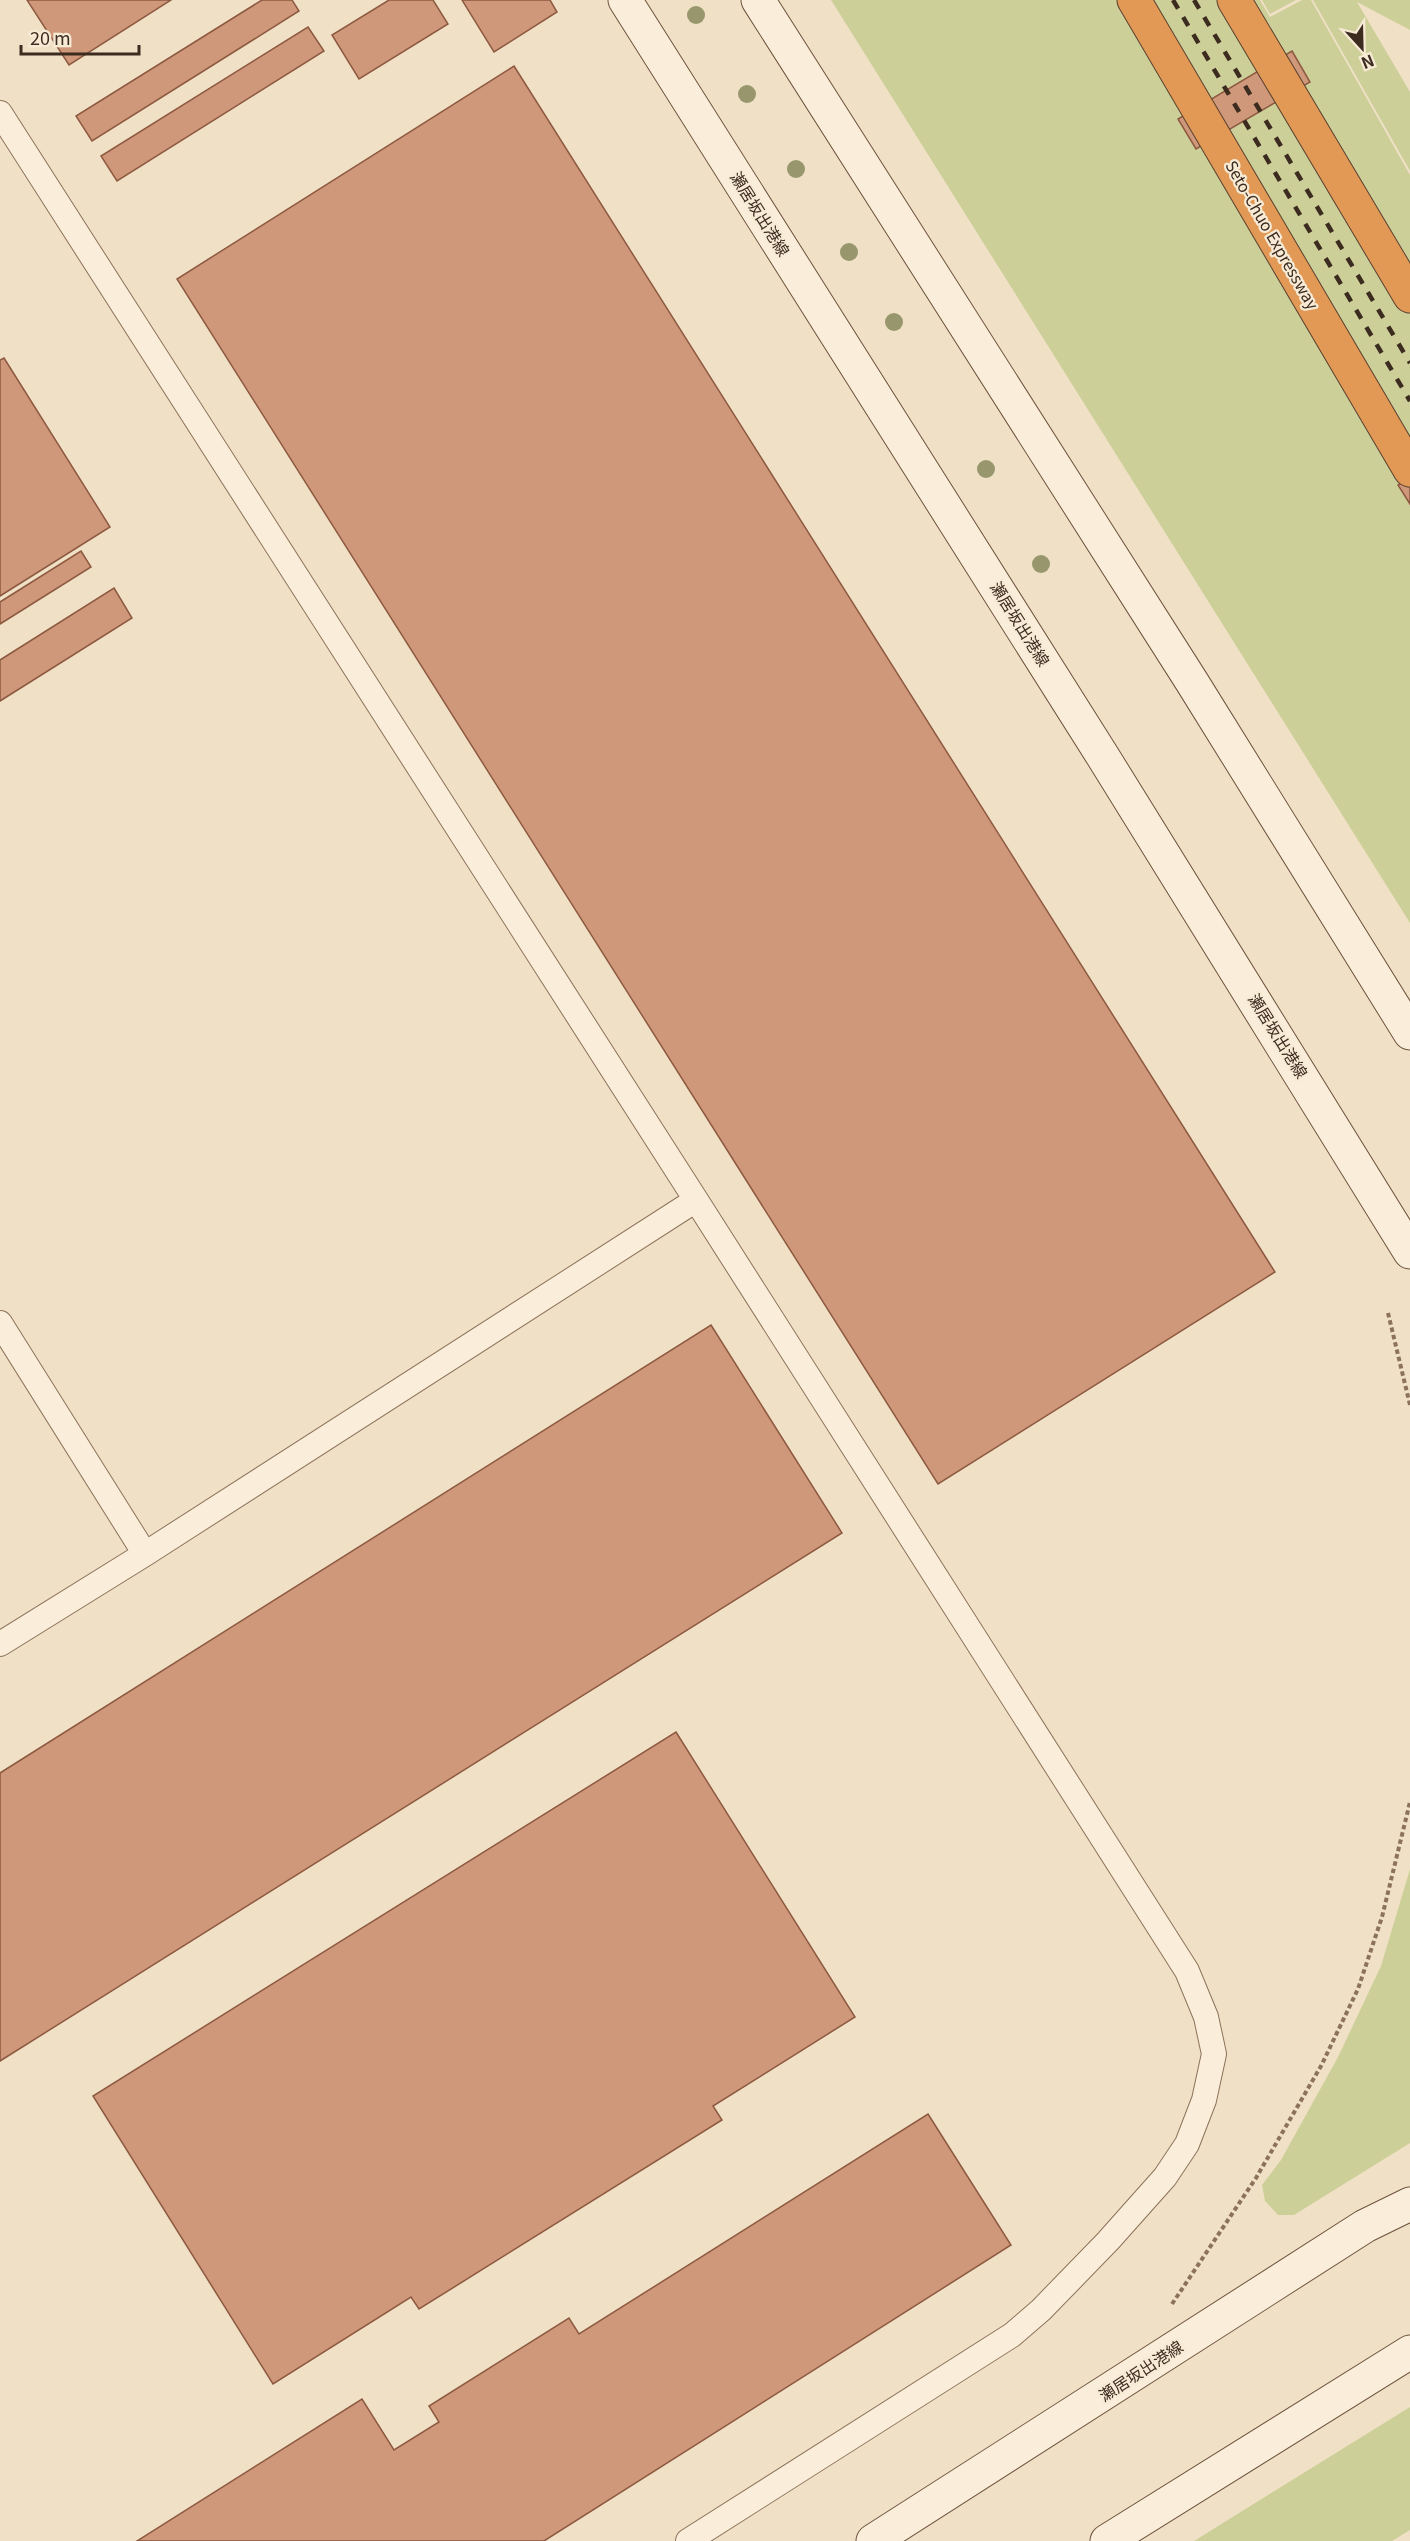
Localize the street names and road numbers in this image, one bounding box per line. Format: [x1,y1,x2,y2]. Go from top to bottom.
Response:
street label: Seto-Chuo Expressway [1220,155,1326,314]
street label: 瀬居坂出港線 [725,166,796,261]
street label: 瀬居坂出港線 [985,576,1056,671]
street label: 瀬居坂出港線 [1243,988,1314,1083]
street label: 瀬居坂出港線 [1094,2334,1187,2406]

